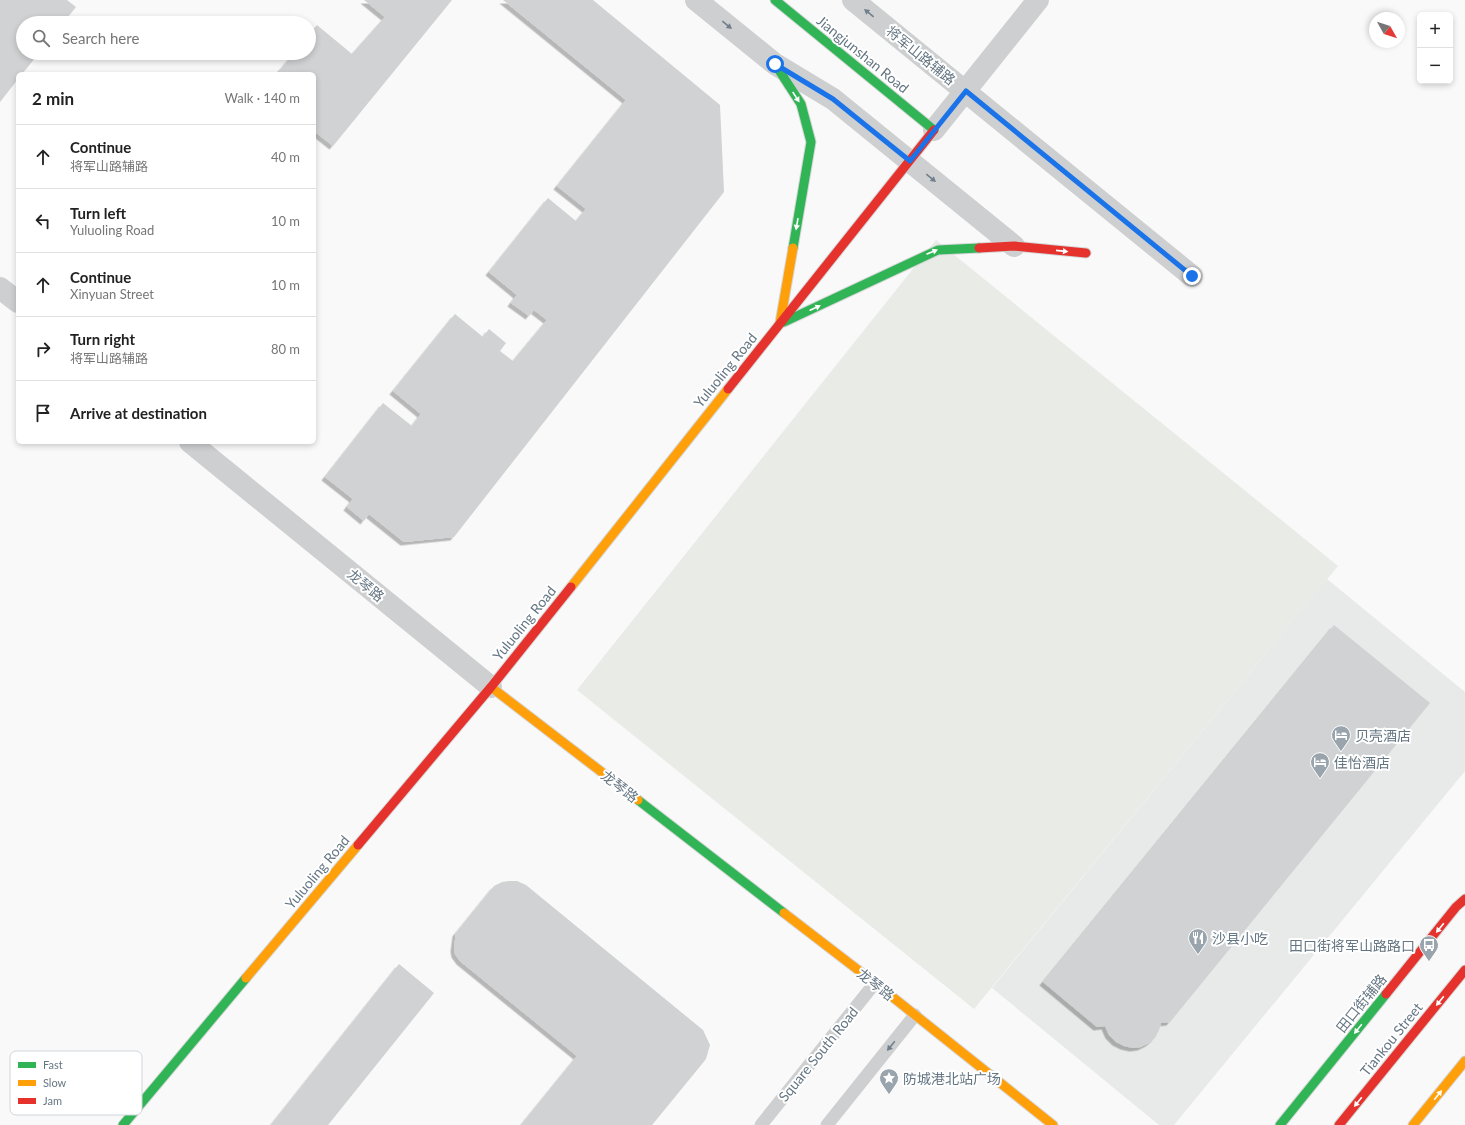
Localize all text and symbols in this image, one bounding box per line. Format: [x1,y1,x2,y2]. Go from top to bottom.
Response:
one-way arrow [864,8,874,17]
street label: Jiangjunshan Road [814,12,912,96]
north arrow [1369,12,1405,48]
map controls [1417,12,1453,84]
button: + [1417,12,1453,48]
search box [16,16,316,60]
one-way arrow [721,20,732,29]
street label: 将军山路辅路 [883,22,959,88]
icon: search [30,27,52,49]
text: Search here [62,29,139,47]
button: − [1417,48,1453,84]
route start [766,55,784,73]
text: 2 min [32,88,74,109]
text: Walk · 140 m [224,90,300,106]
one-way arrow [793,91,800,103]
text: Continue [70,138,131,156]
icon: ahead [32,146,54,168]
text: 40 m [271,149,300,165]
text: 将军山路辅路 [70,158,148,174]
one-way arrow [925,174,936,183]
text: Turn left [70,204,126,222]
icon: left [32,210,54,232]
text: 10 m [271,213,300,229]
one-way arrow [794,217,800,230]
text: Yuluoling Road [70,222,154,238]
one-way arrow [1055,248,1068,254]
one-way arrow [927,249,939,255]
route end [1183,267,1201,285]
text: Continue [70,268,131,286]
icon: ahead [32,274,54,296]
text: 10 m [271,277,300,293]
text: Xinyuan Street [70,286,154,302]
one-way arrow [809,305,821,311]
street label: Yuluoling Road [690,329,760,411]
text: Turn right [70,330,135,348]
icon: right [32,338,54,360]
text: 80 m [271,341,300,357]
text: 将军山路辅路 [70,350,148,366]
icon: arrive [32,402,54,424]
text: Arrive at destination [70,404,207,422]
street label: 龙琴路 [344,565,388,605]
street label: Yuluoling Road [489,582,559,664]
hotel icon: 贝壳酒店 [1330,724,1352,752]
place label: 贝壳酒店 [1355,727,1411,744]
hotel icon: 佳怡酒店 [1309,751,1331,779]
place label: 佳怡酒店 [1334,754,1390,771]
street label: 龙琴路 [598,766,642,806]
street label: Yuluoling Road [281,832,353,912]
one-way arrow [1435,923,1444,934]
restaurant icon: 沙县小吃 [1187,927,1209,955]
place label: 沙县小吃 [1212,930,1268,947]
bus stop icon: 田口街将军山路路口 [1418,934,1440,962]
place label: 田口街将军山路路口 [1289,937,1415,954]
street label: 龙琴路 [854,964,898,1004]
street label: 田口街辅路 [1332,970,1390,1036]
one-way arrow [1436,995,1445,1006]
street label: Tiankou Street [1356,999,1426,1079]
street label: Square South Road [775,1003,861,1105]
one-way arrow [1353,1024,1362,1035]
one-way arrow [887,1040,895,1051]
legend [10,1051,142,1115]
text: Fast [43,1058,63,1071]
place icon: 防城港北站广场 [878,1067,900,1095]
place label: 防城港北站广场 [903,1070,1001,1087]
text: Slow [43,1076,67,1089]
one-way arrow [1433,1089,1442,1100]
text: Jam [43,1094,62,1107]
one-way arrow [1354,1096,1363,1107]

